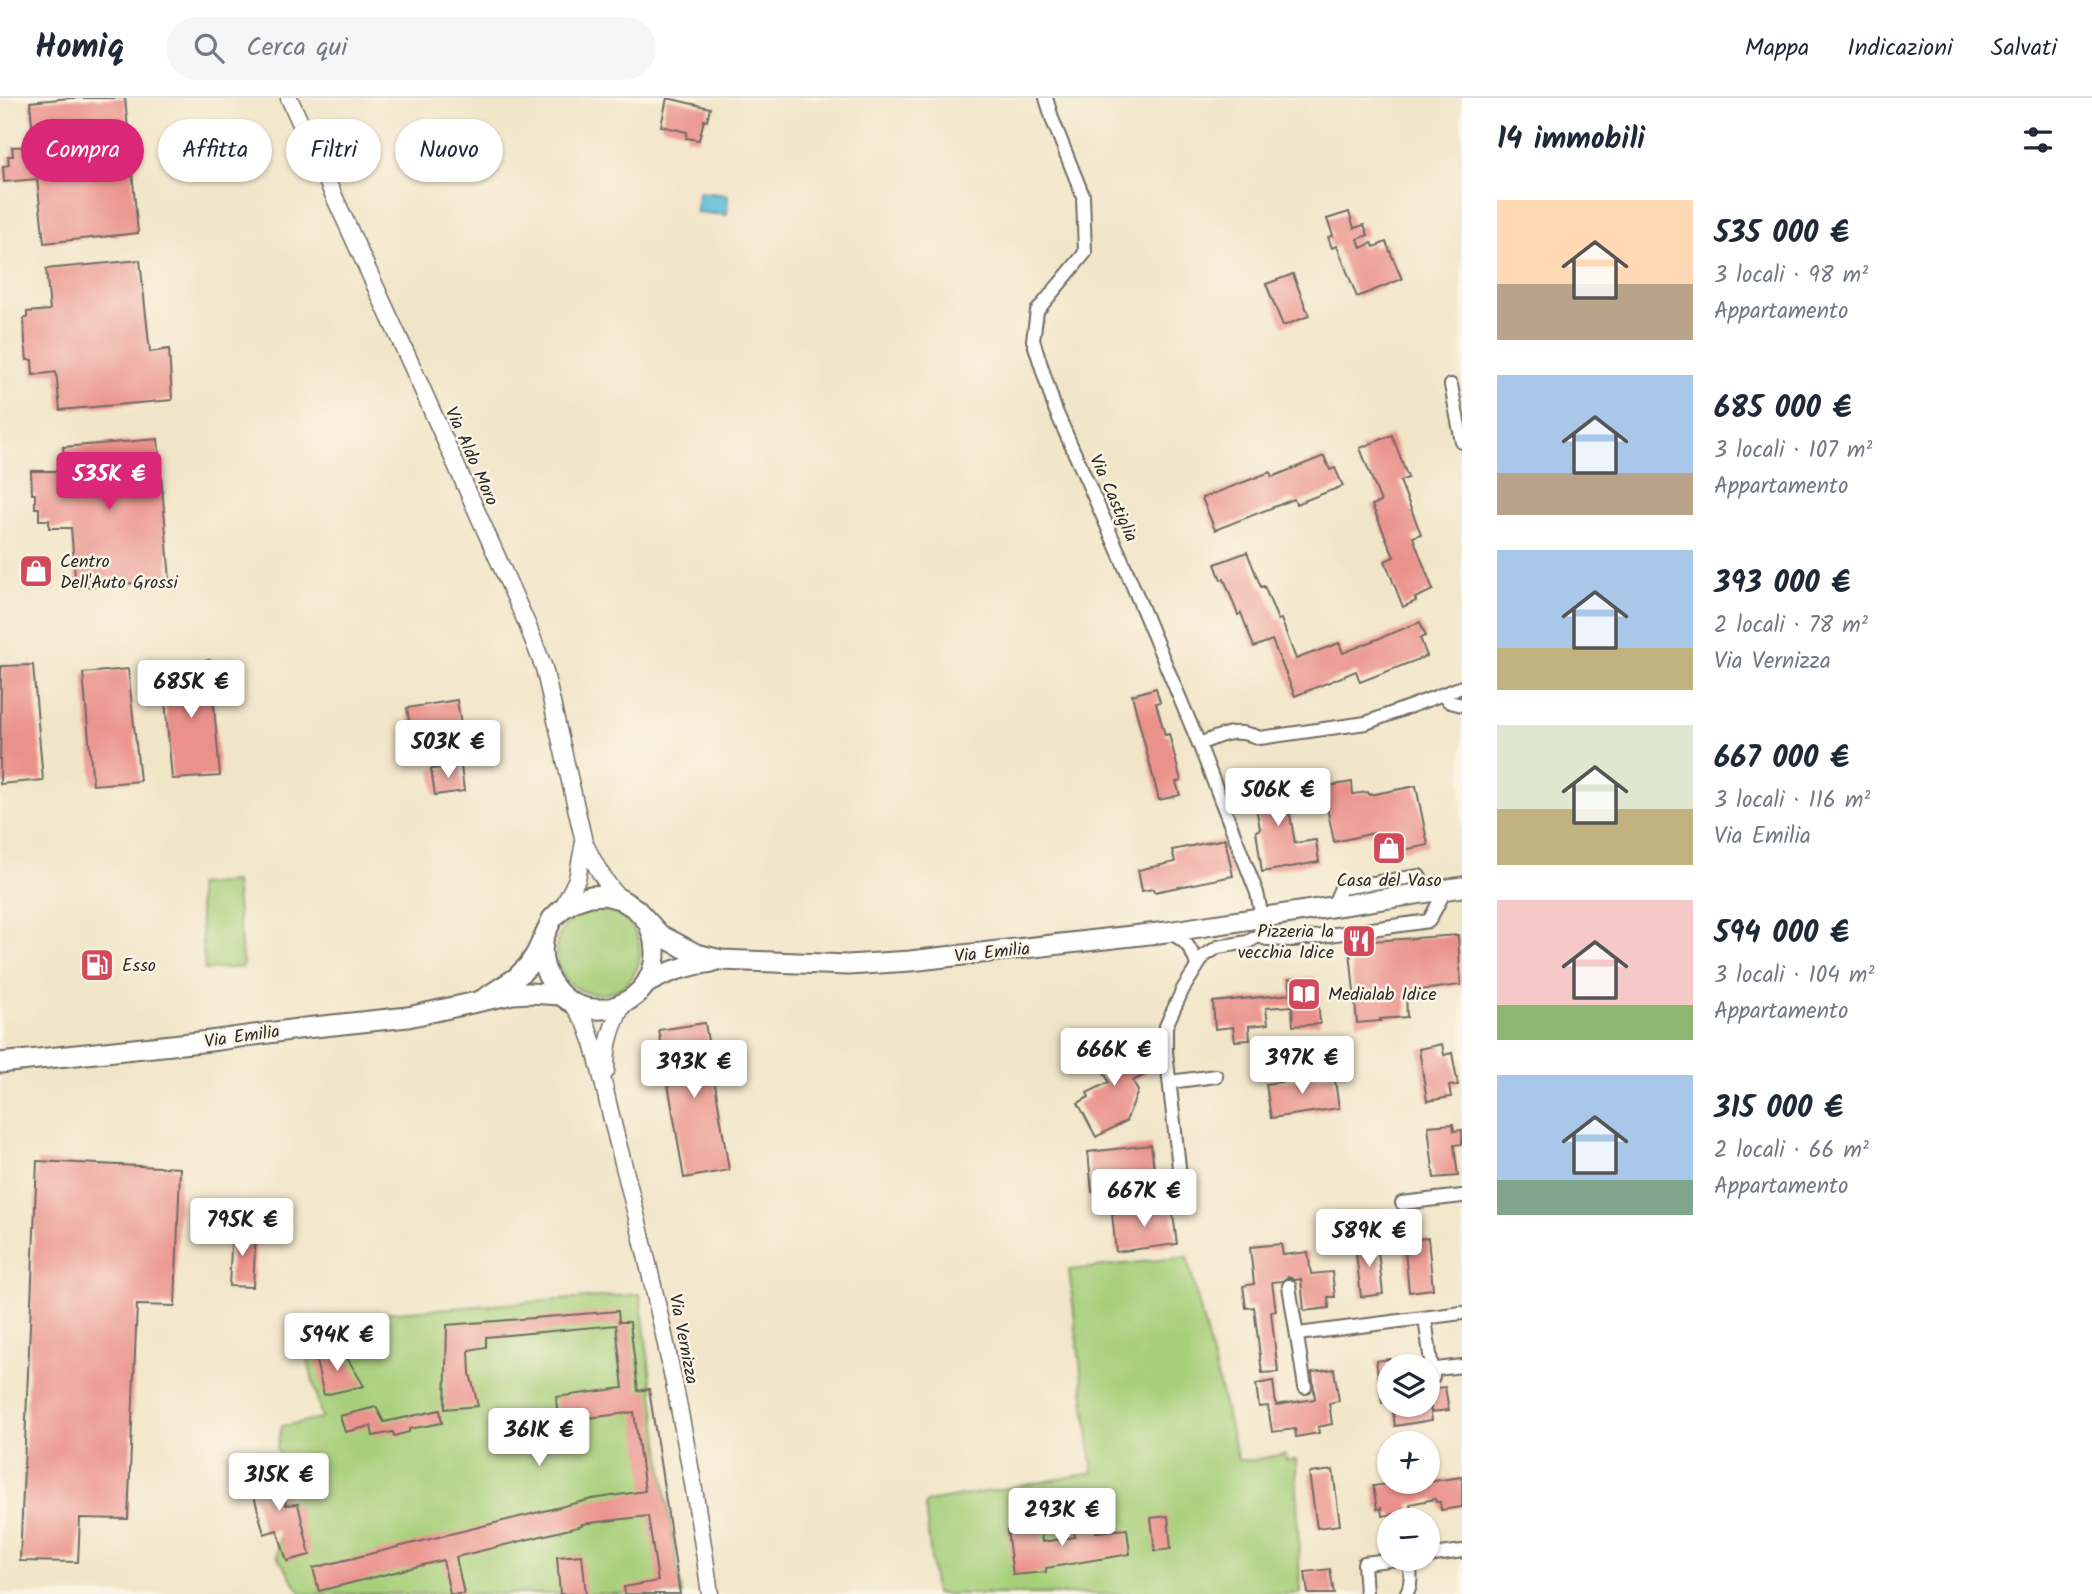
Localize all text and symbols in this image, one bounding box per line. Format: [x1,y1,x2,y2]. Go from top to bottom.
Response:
search box [166,17,656,80]
text: Homiq [35,22,124,75]
text: Cerca qui [246,27,347,69]
icon: search [190,29,228,67]
text: Mappa [1745,29,1809,68]
text: Indicazioni [1847,29,1953,68]
text: Salvati [1991,29,2057,68]
text: 14 immobili [1497,116,1645,164]
chip: Compra [21,119,144,182]
chip: Affitta [158,119,272,182]
chip: Filtri [286,119,381,182]
chip: Nuovo [395,119,503,182]
icon: filters [2019,121,2057,159]
text: 535 000 € [1714,210,1849,258]
icon: home [1553,228,1637,312]
text: 3 locali · 98 m² [1714,258,1868,294]
text: Appartamento [1714,294,1848,330]
text: 685 000 € [1714,385,1851,433]
street label: Via Aldo Moro [436,402,505,511]
icon: home [1553,403,1637,487]
text: 3 locali · 107 m² [1714,433,1872,469]
street label: Via Castiglia [1080,450,1145,547]
pin: 535K € [52,452,166,512]
text: 535K € [72,457,146,493]
text: Appartamento [1714,469,1848,505]
place label: Centro Dell'Auto Grossi [60,548,179,598]
shop icon: Centro Dell'Auto Grossi [17,552,55,590]
text: 393 000 € [1714,560,1850,608]
icon: home [1553,578,1637,662]
text: 2 locali · 78 m² [1714,608,1868,644]
text: Via Vernizza [1714,644,1831,680]
pin: 685K € [134,660,248,720]
text: 685K € [154,665,228,701]
pin: 503K € [391,720,505,780]
text: 503K € [411,725,485,761]
text: 667 000 € [1714,735,1849,783]
icon: home [1553,753,1637,837]
pin: 506K € [1221,768,1335,828]
text: 506K € [1241,773,1315,809]
text: 3 locali · 116 m² [1714,783,1870,819]
text: Via Emilia [1714,819,1811,855]
shop icon: Casa del Vaso [1370,829,1408,867]
place label: Casa del Vaso [1336,867,1442,896]
text: 594 000 € [1714,910,1849,958]
place label: Pizzeria la vecchia Idice [1238,918,1334,968]
restaurant icon: Pizzeria la vecchia Idice [1340,922,1378,960]
icon: home [1553,928,1637,1012]
street label: Via Emilia [953,935,1031,972]
fuel station icon: Esso [78,946,116,984]
place label: Esso [122,952,156,981]
text: 3 locali · 104 m² [1714,958,1874,994]
library icon: Medialab Idice [1285,975,1323,1013]
place label: Medialab Idice [1328,981,1437,1010]
text: Appartamento [1714,994,1848,1030]
street label: Via Emilia [203,1018,282,1057]
pin: 666K € [1057,1028,1171,1088]
text: 666K € [1077,1033,1151,1069]
pin: 397K € [1245,1037,1359,1096]
pin: 393K € [637,1040,751,1100]
text: 397K € [1266,1041,1338,1077]
text: 393K € [657,1045,731,1081]
text: 315 000 € [1714,1085,1843,1133]
icon: home [1553,1103,1637,1187]
text: 2 locali · 66 m² [1714,1133,1869,1169]
text: Appartamento [1714,1169,1848,1205]
pin: 667K € [1087,1170,1201,1229]
text: 667K € [1107,1174,1181,1210]
pin: 795K € [185,1198,299,1258]
text: 795K € [206,1203,278,1239]
pin: 589K € [1312,1210,1426,1269]
text: 589K € [1332,1214,1406,1250]
street label: Via Vernizza [660,1292,705,1387]
pin: 594K € [280,1314,394,1373]
text: 594K € [300,1318,374,1354]
map controls [1377,1354,1440,1571]
button: layers [1377,1354,1440,1417]
pin: 361K € [482,1408,596,1468]
text: 361K € [504,1413,574,1449]
button: + [1377,1431,1440,1494]
pin: 315K € [222,1454,336,1513]
text: 315K € [245,1458,313,1494]
pin: 293K € [1005,1488,1119,1548]
text: 293K € [1025,1493,1099,1529]
button: − [1377,1508,1440,1571]

